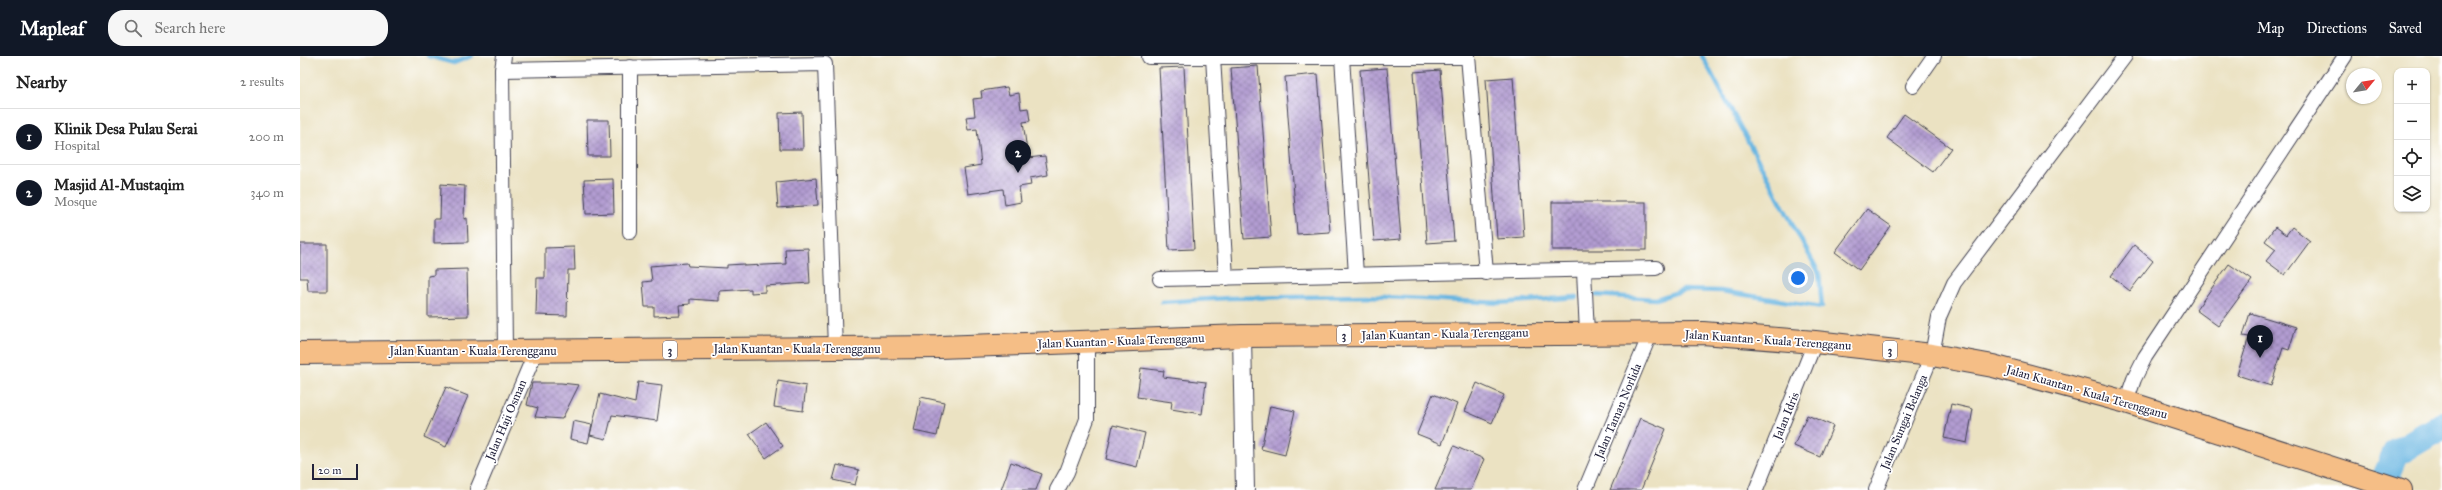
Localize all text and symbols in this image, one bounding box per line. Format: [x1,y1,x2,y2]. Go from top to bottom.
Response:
search box [108,10,388,46]
text: Mapleaf [20,17,84,40]
icon: search [122,17,144,39]
text: Search here [154,19,225,37]
text: Map [2257,20,2284,37]
text: Directions [2306,20,2367,37]
text: Saved [2389,20,2422,37]
north arrow [2346,68,2382,104]
map controls [2394,68,2430,212]
button: + [2394,68,2430,104]
text: Nearby [16,72,67,93]
text: 2 results [240,74,284,90]
button: − [2394,104,2430,140]
text: Klinik Desa Pulau Serai [54,120,198,138]
text: 1 [26,129,32,145]
text: 200 m [249,129,284,145]
text: Hospital [54,138,100,154]
pin: 2 [1005,140,1031,173]
button: locate [2394,140,2430,176]
text: Masjid Al-Mustaqim [54,176,184,194]
button: layers [2394,176,2430,212]
text: 2 [26,185,32,201]
text: 340 m [250,185,284,201]
text: Mosque [54,194,97,210]
your location [1788,268,1808,288]
pin: 1 [2247,325,2273,358]
road number: 3 [1337,326,1351,344]
street label: Jalan Kuantan - Kuala Terengganu [1359,326,1529,343]
street label: Jalan Kuantan - Kuala Terengganu [1682,327,1852,354]
street label: Jalan Kuantan - Kuala Terengganu [1035,331,1205,352]
road number: 3 [663,341,677,359]
road number: 3 [1883,341,1897,359]
street label: Jalan Kuantan - Kuala Terengganu [711,342,881,357]
street label: Jalan Kuantan - Kuala Terengganu [387,344,557,359]
street label: Jalan Taman Norlida [1591,361,1646,463]
street label: Jalan Kuantan - Kuala Terengganu [2003,362,2170,423]
street label: Jalan Sungai Belanga [1877,372,1932,474]
street label: Jalan Haji Osman [482,377,530,465]
street label: Jalan Idris [1769,390,1803,444]
scale bar [312,462,358,481]
text: 20 m [318,464,341,477]

